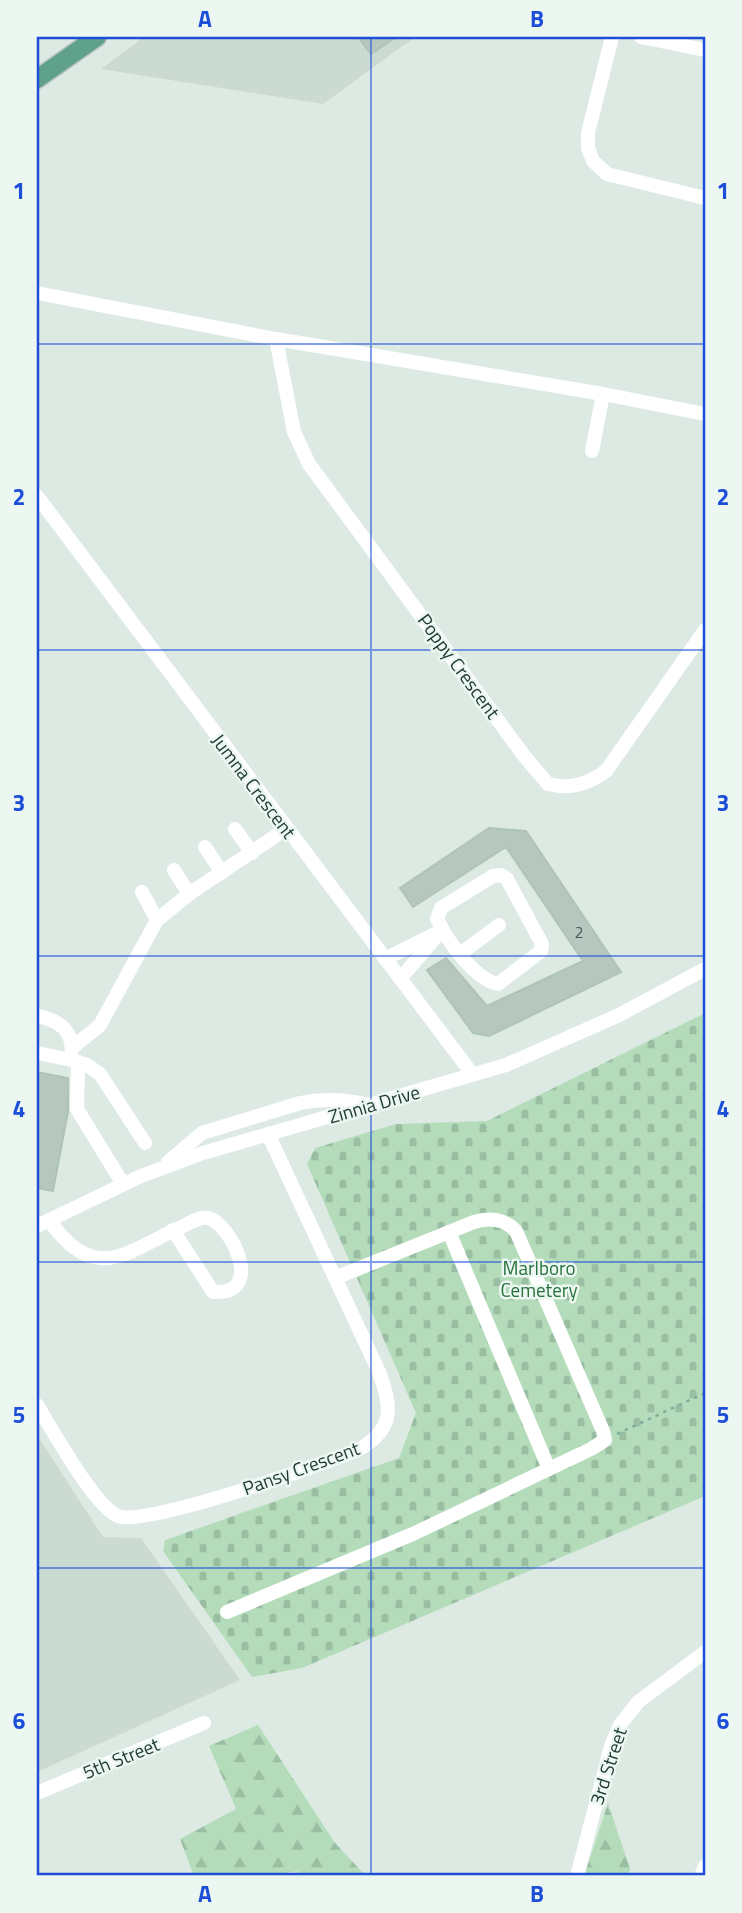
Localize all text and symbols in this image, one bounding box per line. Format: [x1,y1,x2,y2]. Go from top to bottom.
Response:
text: A [198,1,212,36]
text: B [530,1,544,36]
text: 1 [13,173,25,208]
text: 1 [717,173,729,208]
text: 2 [13,479,25,514]
text: 2 [717,479,729,514]
street label: Poppy Crescent [411,607,508,725]
street label: Jumna Crescent [205,727,304,845]
text: 3 [13,785,25,820]
text: 3 [717,785,729,820]
house number: 2 [575,920,583,944]
street label: Zinnia Drive [325,1077,423,1130]
text: 4 [13,1091,25,1126]
text: 4 [717,1091,729,1126]
park label: Marlboro Cemetery [500,1253,578,1304]
text: 5 [13,1397,25,1432]
text: 5 [717,1397,729,1432]
street label: Pansy Crescent [238,1433,364,1502]
text: 6 [13,1703,26,1738]
text: 6 [717,1703,730,1738]
street label: 3rd Street [581,1723,634,1808]
street label: 5th Street [78,1729,164,1786]
text: A [198,1876,212,1911]
text: B [530,1876,544,1911]

